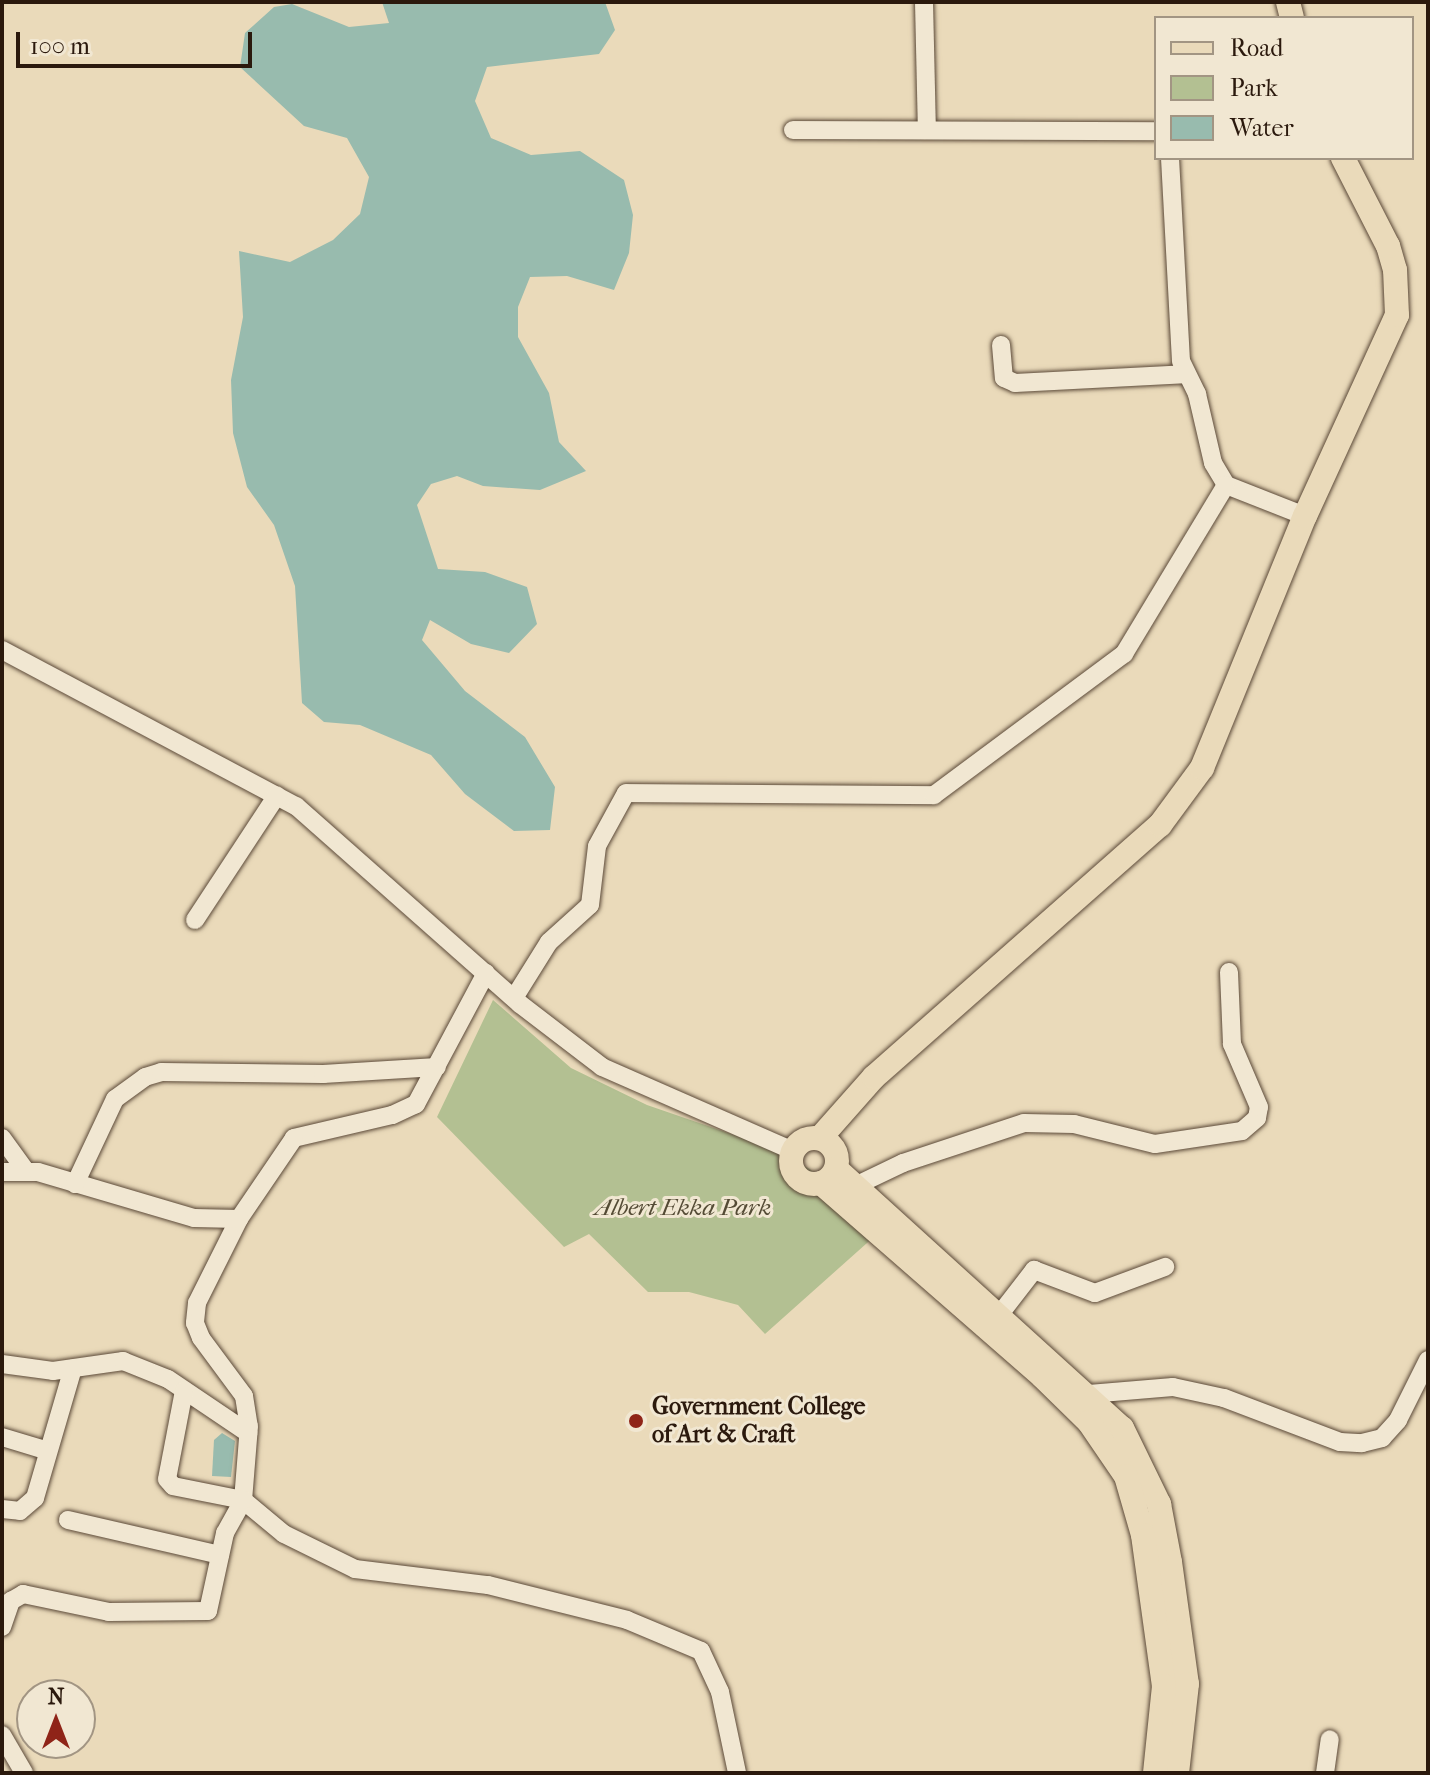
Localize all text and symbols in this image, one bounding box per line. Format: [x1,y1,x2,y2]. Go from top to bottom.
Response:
scale bar [20,16,256,66]
legend [1154,16,1414,160]
text: 100 m [30,32,90,60]
text: Road [1230,34,1283,62]
text: Park [1230,74,1278,102]
text: Water [1230,114,1294,142]
park label: Albert Ekka Park [595,1194,771,1222]
place label: Government College of Art & Craft [652,1393,865,1449]
marker: Government College of Art & Craft [627,1412,645,1430]
north arrow [16,1679,96,1759]
text: N [48,1684,64,1710]

